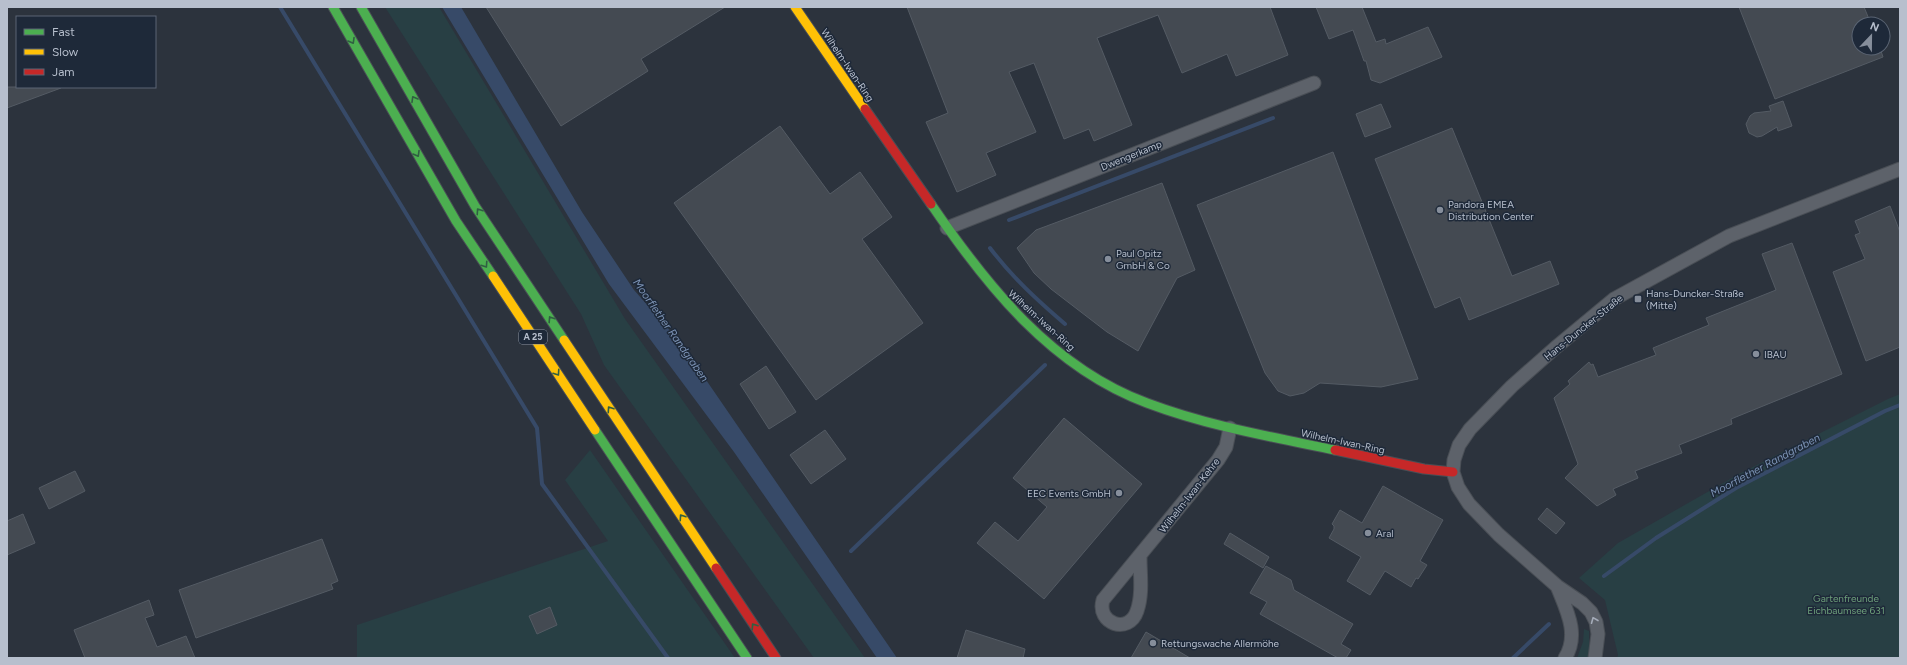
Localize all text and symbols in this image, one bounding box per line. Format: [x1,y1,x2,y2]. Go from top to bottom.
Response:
legend [16,16,156,88]
north arrow [1851,16,1891,56]
text: N [1868,20,1881,35]
text: Fast [52,25,75,39]
street label: Wilhelm-Iwan-Ring [818,26,877,104]
one-way arrow [348,37,355,44]
text: Slow [52,45,79,59]
text: Jam [52,65,75,79]
one-way arrow [411,96,418,103]
street label: Dwengerkamp [1099,137,1164,174]
one-way arrow [412,150,419,157]
place label: Pandora EMEA Distribution Center [1448,198,1534,223]
marker: Pandora EMEA Distribution Center [1435,205,1445,215]
one-way arrow [476,208,484,215]
place label: Paul Opitz GmbH & Co [1116,247,1170,272]
marker: Paul Opitz GmbH & Co [1103,254,1113,264]
one-way arrow [480,260,487,267]
water label: Moorflether Randgraben [630,276,711,384]
street label: Wilhelm-Iwan-Ring [1006,287,1078,354]
place label: Hans-Duncker-Straße (Mitte) [1646,287,1744,312]
street label: Hans-Duncker-Straße [1541,291,1626,363]
marker: Hans-Duncker-Straße (Mitte) [1633,294,1643,304]
one-way arrow [549,317,556,324]
road number: A 25 [519,330,547,344]
place label: IBAU [1764,348,1787,361]
marker: IBAU [1751,349,1761,359]
one-way arrow [552,369,560,376]
one-way arrow [608,406,615,413]
street label: Wilhelm-Iwan-Ring [1300,426,1386,457]
water label: Moorflether Randgraben [1708,431,1822,500]
street label: Wilhelm-Iwan-Kehre [1156,455,1223,535]
place label: EEC Events GmbH [1027,487,1111,500]
marker: EEC Events GmbH [1114,488,1124,498]
one-way arrow [679,514,687,521]
place label: Aral [1376,527,1393,540]
marker: Aral [1363,528,1373,538]
park label: Gartenfreunde Eichbaumsee 631 [1807,592,1885,617]
one-way arrow [1591,617,1599,624]
one-way arrow [752,623,759,630]
place label: Rettungswache Allermöhe [1161,637,1280,650]
marker: Rettungswache Allermöhe [1148,638,1158,648]

